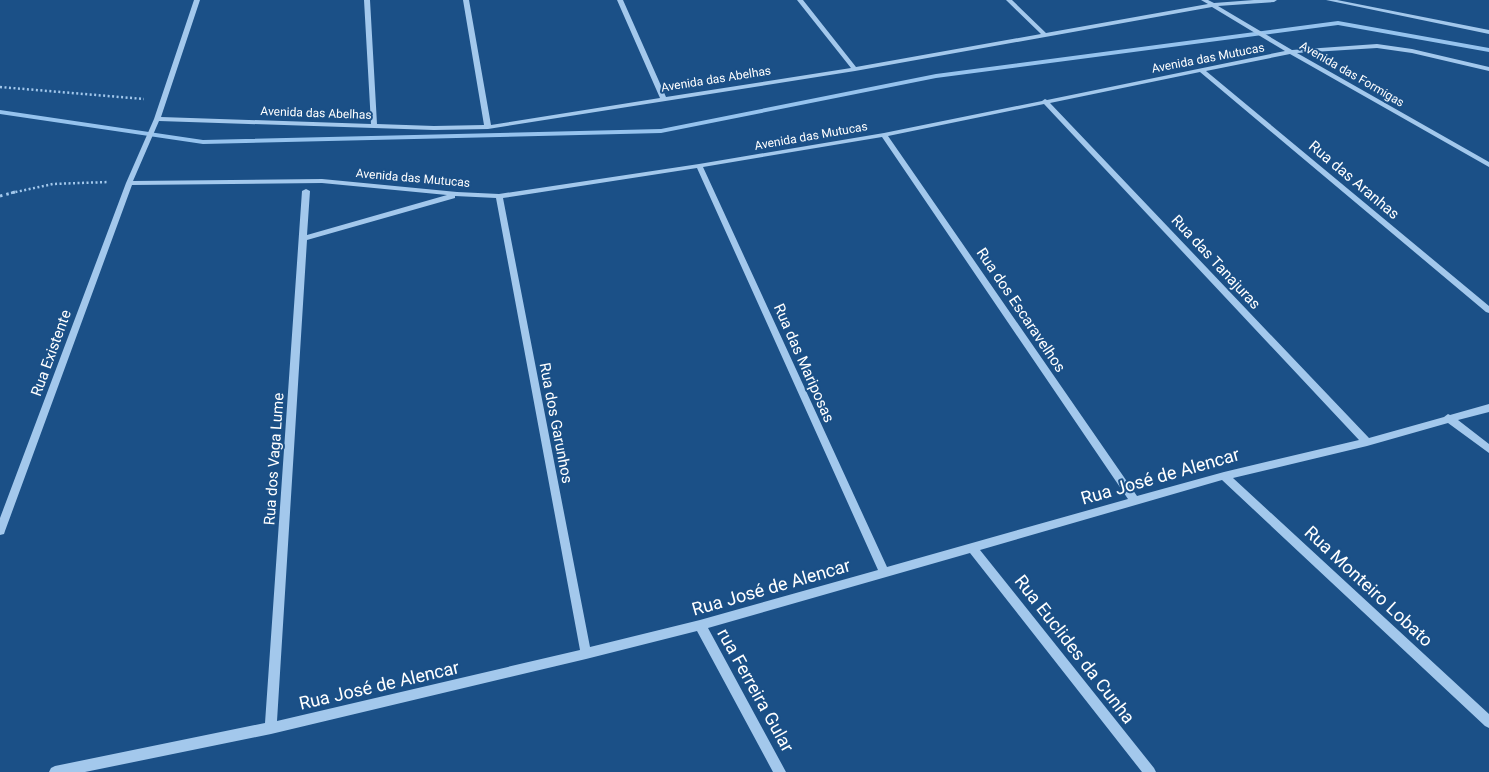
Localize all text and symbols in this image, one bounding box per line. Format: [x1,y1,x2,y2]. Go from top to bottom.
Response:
street label: Avenida das Formigas [1297,38,1407,110]
street label: Avenida das Mutucas [1150,40,1266,76]
street label: Avenida das Abelhas [660,63,772,95]
street label: Avenida das Abelhas [260,104,372,122]
street label: Avenida das Mutucas [753,119,869,153]
street label: Rua das Aranhas [1305,137,1403,223]
street label: Avenida das Mutucas [355,166,471,190]
street label: Rua das Tanajuras [1168,211,1264,313]
street label: Rua dos Escaravelhos [973,244,1069,376]
street label: Rua das Mariposas [770,301,838,425]
street label: Rua Existente [27,307,75,399]
street label: Rua dos Garunhos [535,361,577,485]
street label: Rua dos Vaga Lume [260,392,288,526]
street label: Rua José de Alencar [1078,443,1242,509]
street label: Rua Monteiro Lobato [1301,521,1437,651]
street label: Rua José de Alencar [689,554,853,620]
street label: Rua Euclides da Cunha [1011,571,1139,727]
street label: rua Ferreira Gular [713,625,799,755]
street label: Rua José de Alencar [297,656,461,714]

